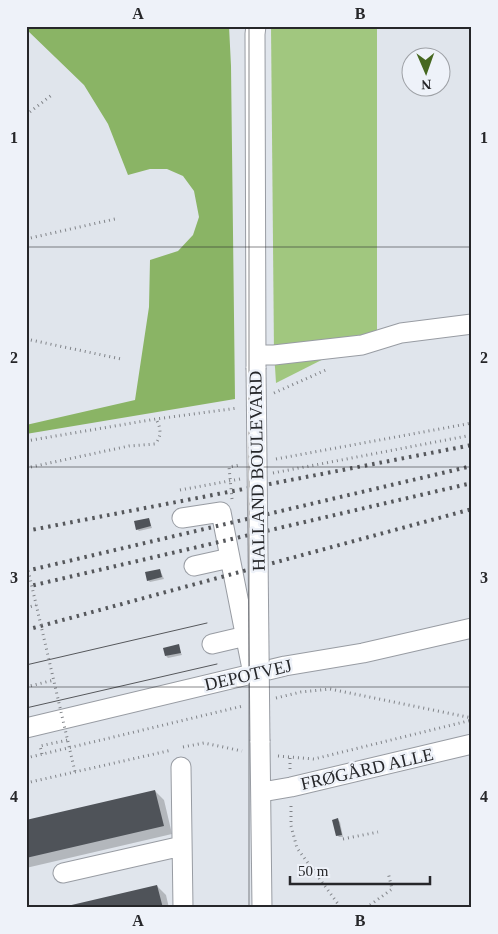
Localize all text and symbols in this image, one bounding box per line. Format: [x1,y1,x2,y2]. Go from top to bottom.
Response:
text: A [132,5,144,22]
text: B [355,5,366,22]
north arrow [400,48,450,98]
text: N [421,77,432,92]
text: 1 [10,129,18,146]
text: 1 [480,129,488,146]
text: 2 [10,349,18,366]
text: 2 [480,349,488,366]
street label: HALLAND BOULEVARD [245,371,269,571]
text: 3 [10,569,18,586]
text: 3 [480,569,488,586]
street label: DEPOTVEJ [202,655,294,695]
street label: FRØGÅRD ALLE [299,744,435,794]
text: 4 [10,788,18,805]
text: 4 [480,788,488,805]
scale bar [290,854,430,886]
text: 50 m [298,863,329,879]
text: A [132,912,144,929]
text: B [355,912,366,929]

